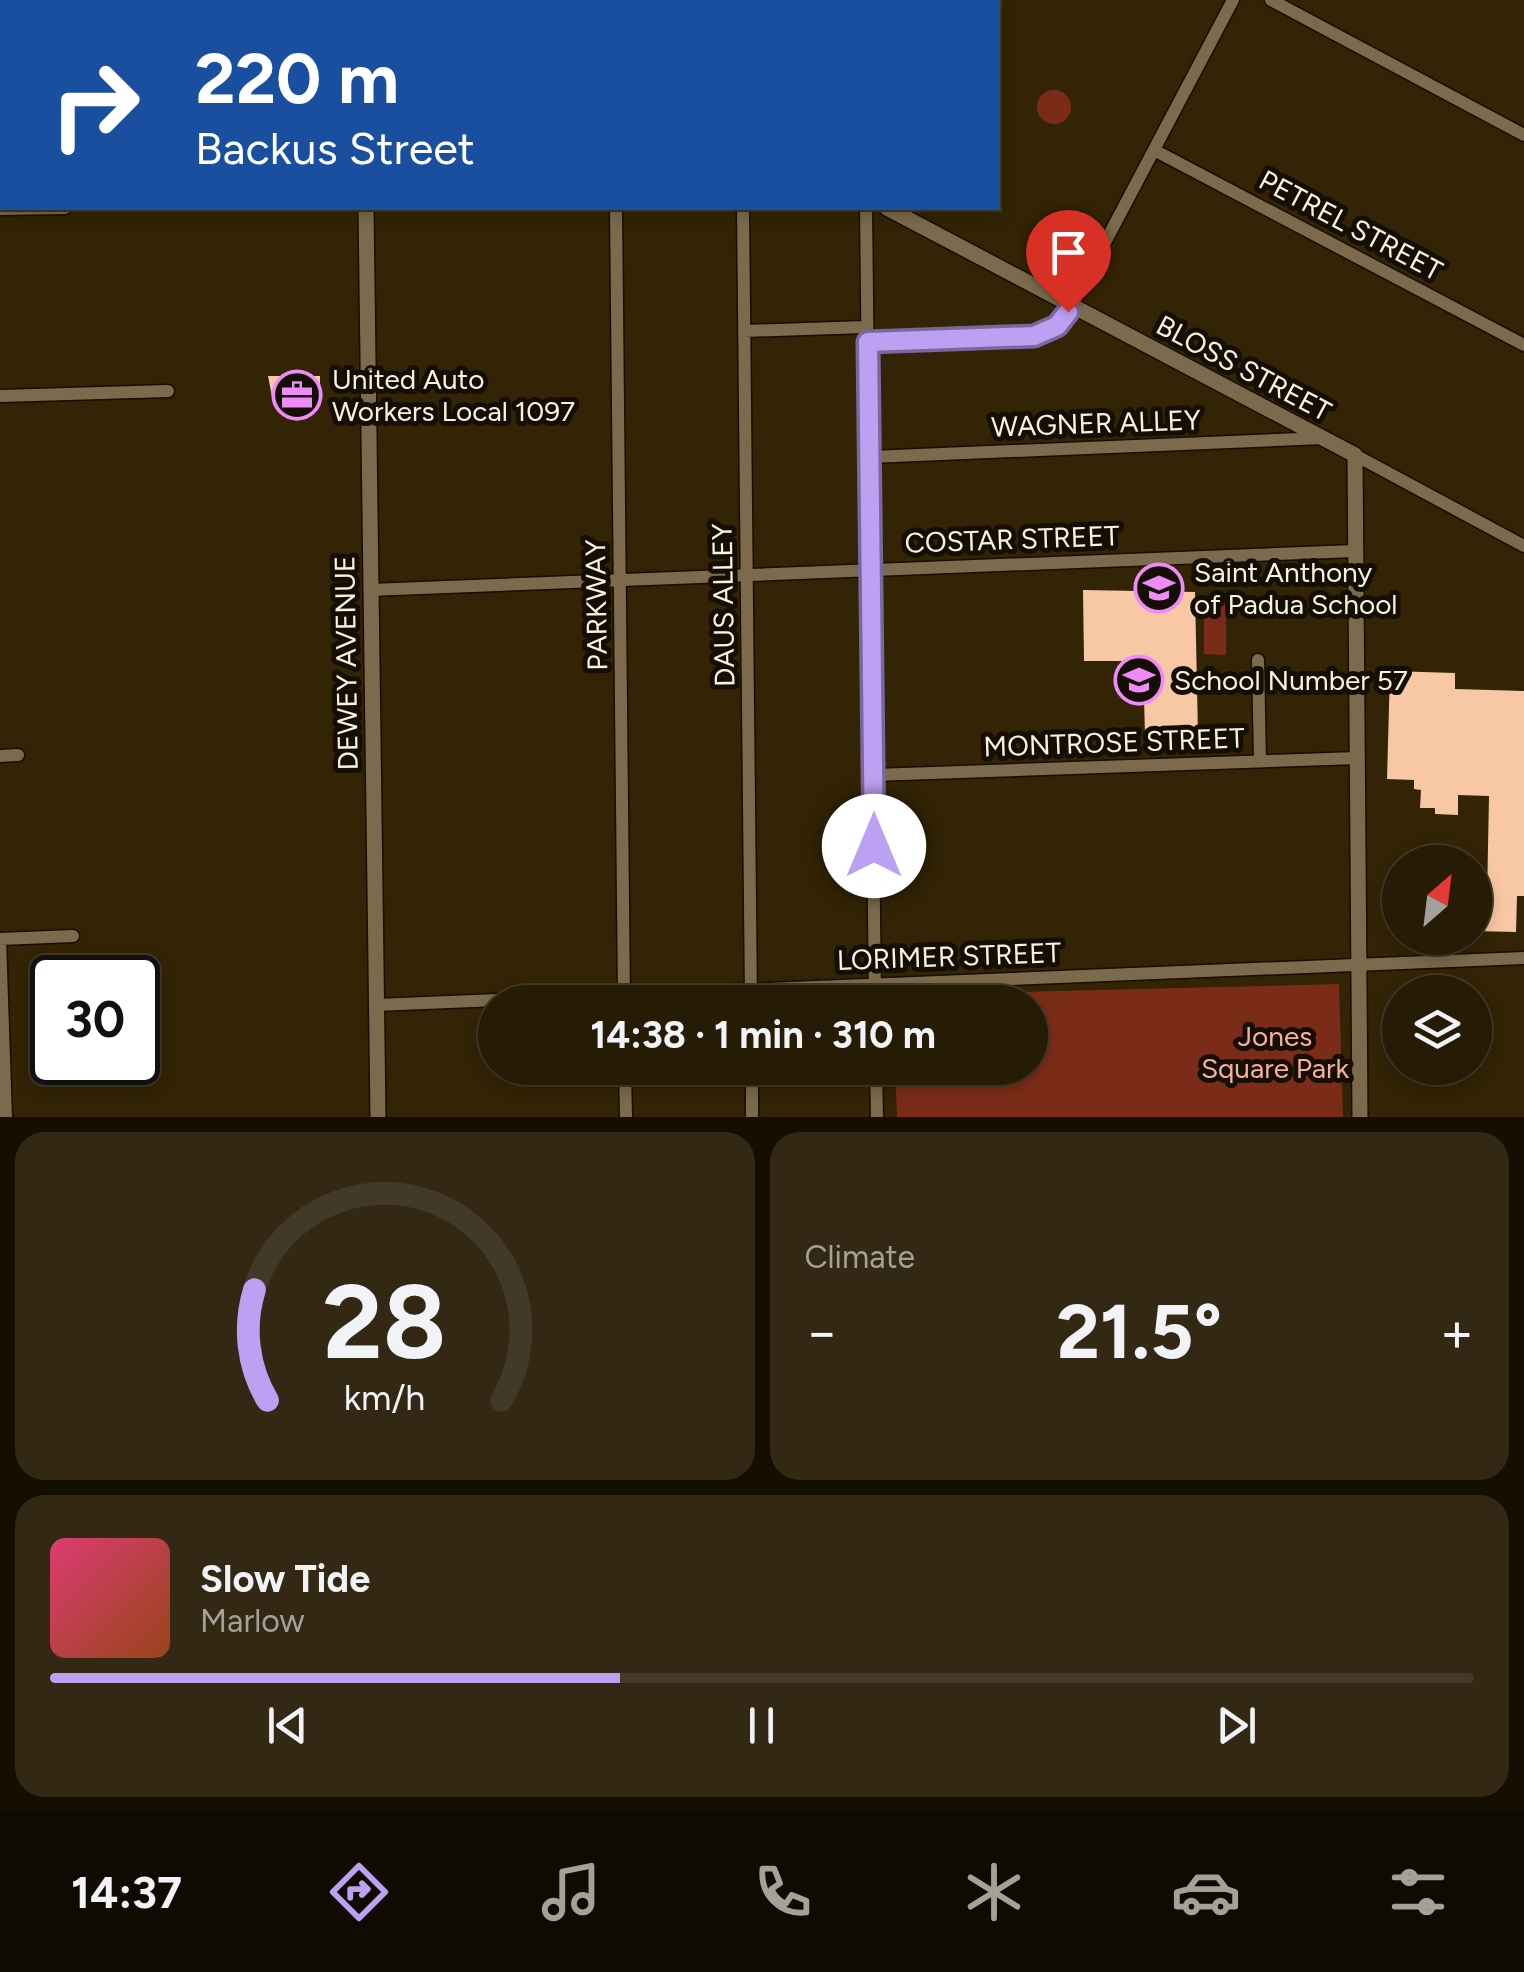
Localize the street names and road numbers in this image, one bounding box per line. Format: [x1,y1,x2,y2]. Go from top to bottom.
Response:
street label: PETREL STREET [1254,162,1449,288]
street label: BLOSS STREET [1151,308,1338,429]
street label: WAGNER ALLEY [991,402,1201,444]
street label: COSTAR STREET [904,518,1120,560]
street label: DAUS ALLEY [705,523,741,687]
street label: PARKWAY [578,539,614,671]
street label: DEWEY AVENUE [327,555,365,771]
street label: MONTROSE STREET [983,720,1246,764]
street label: LORIMER STREET [836,935,1062,977]

